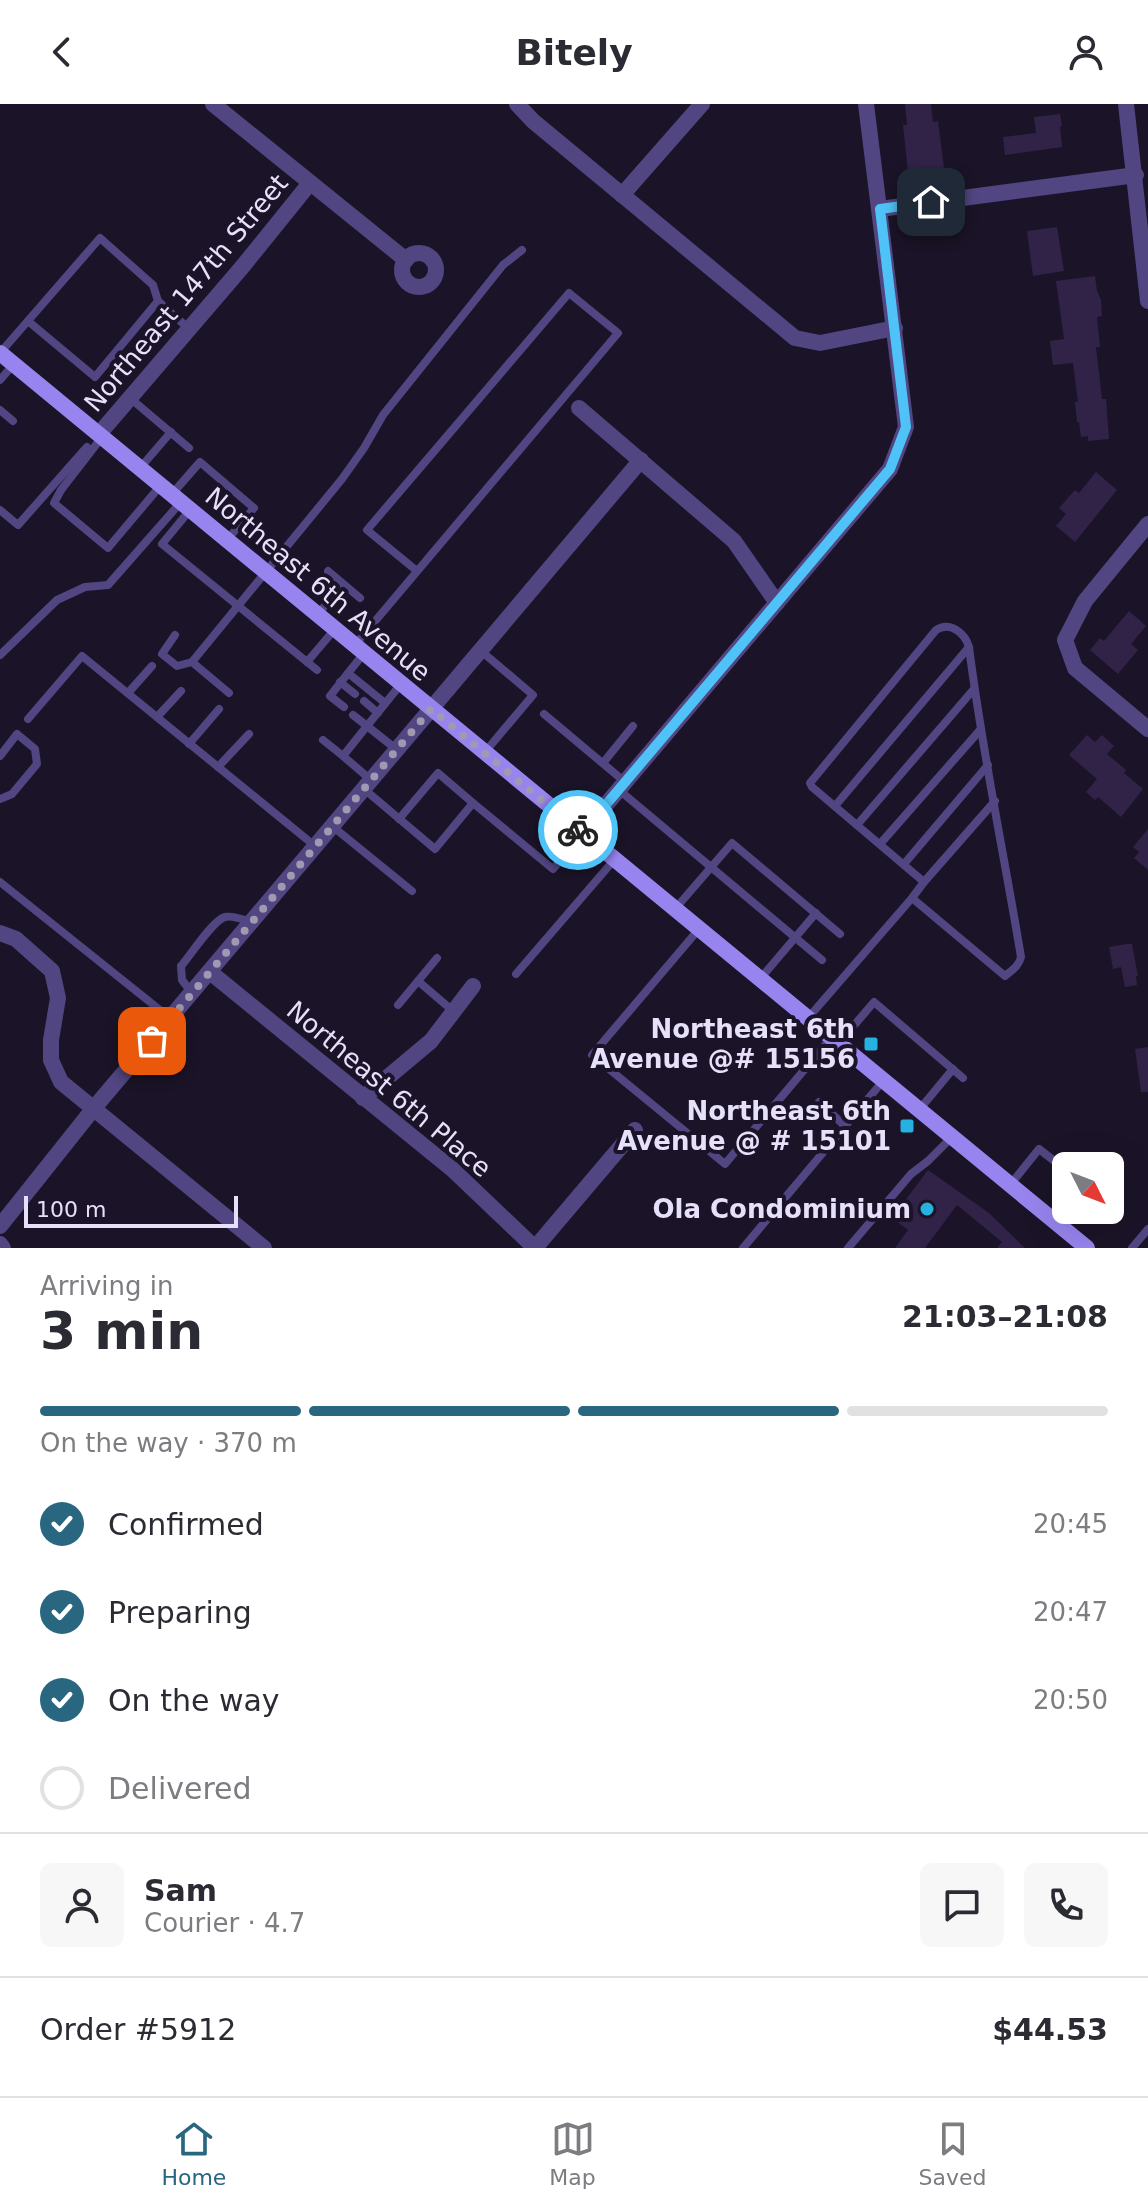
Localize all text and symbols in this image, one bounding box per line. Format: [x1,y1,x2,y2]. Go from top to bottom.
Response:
icon: back [40,30,84,74]
icon: person [1064,30,1108,74]
text: Bitely [515,32,633,73]
street label: Northeast 147th Street [78,168,294,418]
pin [897,168,965,236]
icon: home [909,180,953,224]
street label: Northeast 6th Avenue [199,481,437,687]
courier [538,790,618,870]
icon: bike [556,808,600,852]
street label: Northeast 6th Place [281,995,497,1183]
pin [118,1007,186,1075]
place label: Northeast 6th Avenue @# 15156 [590,1014,855,1074]
icon: bag [130,1019,174,1063]
marker: Northeast 6th Avenue @# 15156 [862,1035,880,1053]
place label: Northeast 6th Avenue @ # 15101 [617,1096,891,1156]
marker: Northeast 6th Avenue @ # 15101 [898,1117,916,1135]
north arrow [1052,1152,1124,1224]
map controls [1052,1152,1124,1224]
scale bar [24,1192,238,1228]
place label: Ola Condominium [652,1194,911,1224]
text: 100 m [36,1197,106,1222]
marker: Ola Condominium [918,1200,936,1218]
text: Arriving in [40,1271,174,1301]
text: 21:03–21:08 [902,1299,1108,1334]
text: 3 min [40,1301,203,1361]
text: On the way · 370 m [40,1428,297,1458]
icon: check [40,1502,84,1546]
text: Confirmed [108,1507,264,1542]
text: 20:45 [1033,1509,1108,1539]
icon: check [40,1590,84,1634]
text: Preparing [108,1595,252,1630]
text: 20:47 [1033,1597,1108,1627]
icon: check [40,1678,84,1722]
text: On the way [108,1683,280,1718]
text: 20:50 [1033,1685,1108,1715]
text: Delivered [108,1771,252,1806]
button: person [40,1863,124,1947]
button: chat [920,1863,1004,1947]
button: phone [1024,1863,1108,1947]
text: Sam [144,1873,217,1908]
text: Courier · 4.7 [144,1908,305,1938]
text: Order #5912 [40,2012,236,2047]
text: $44.53 [992,2012,1108,2047]
tab: Home [161,2117,226,2190]
tab: Map [549,2117,596,2190]
tab: Saved [919,2117,987,2190]

